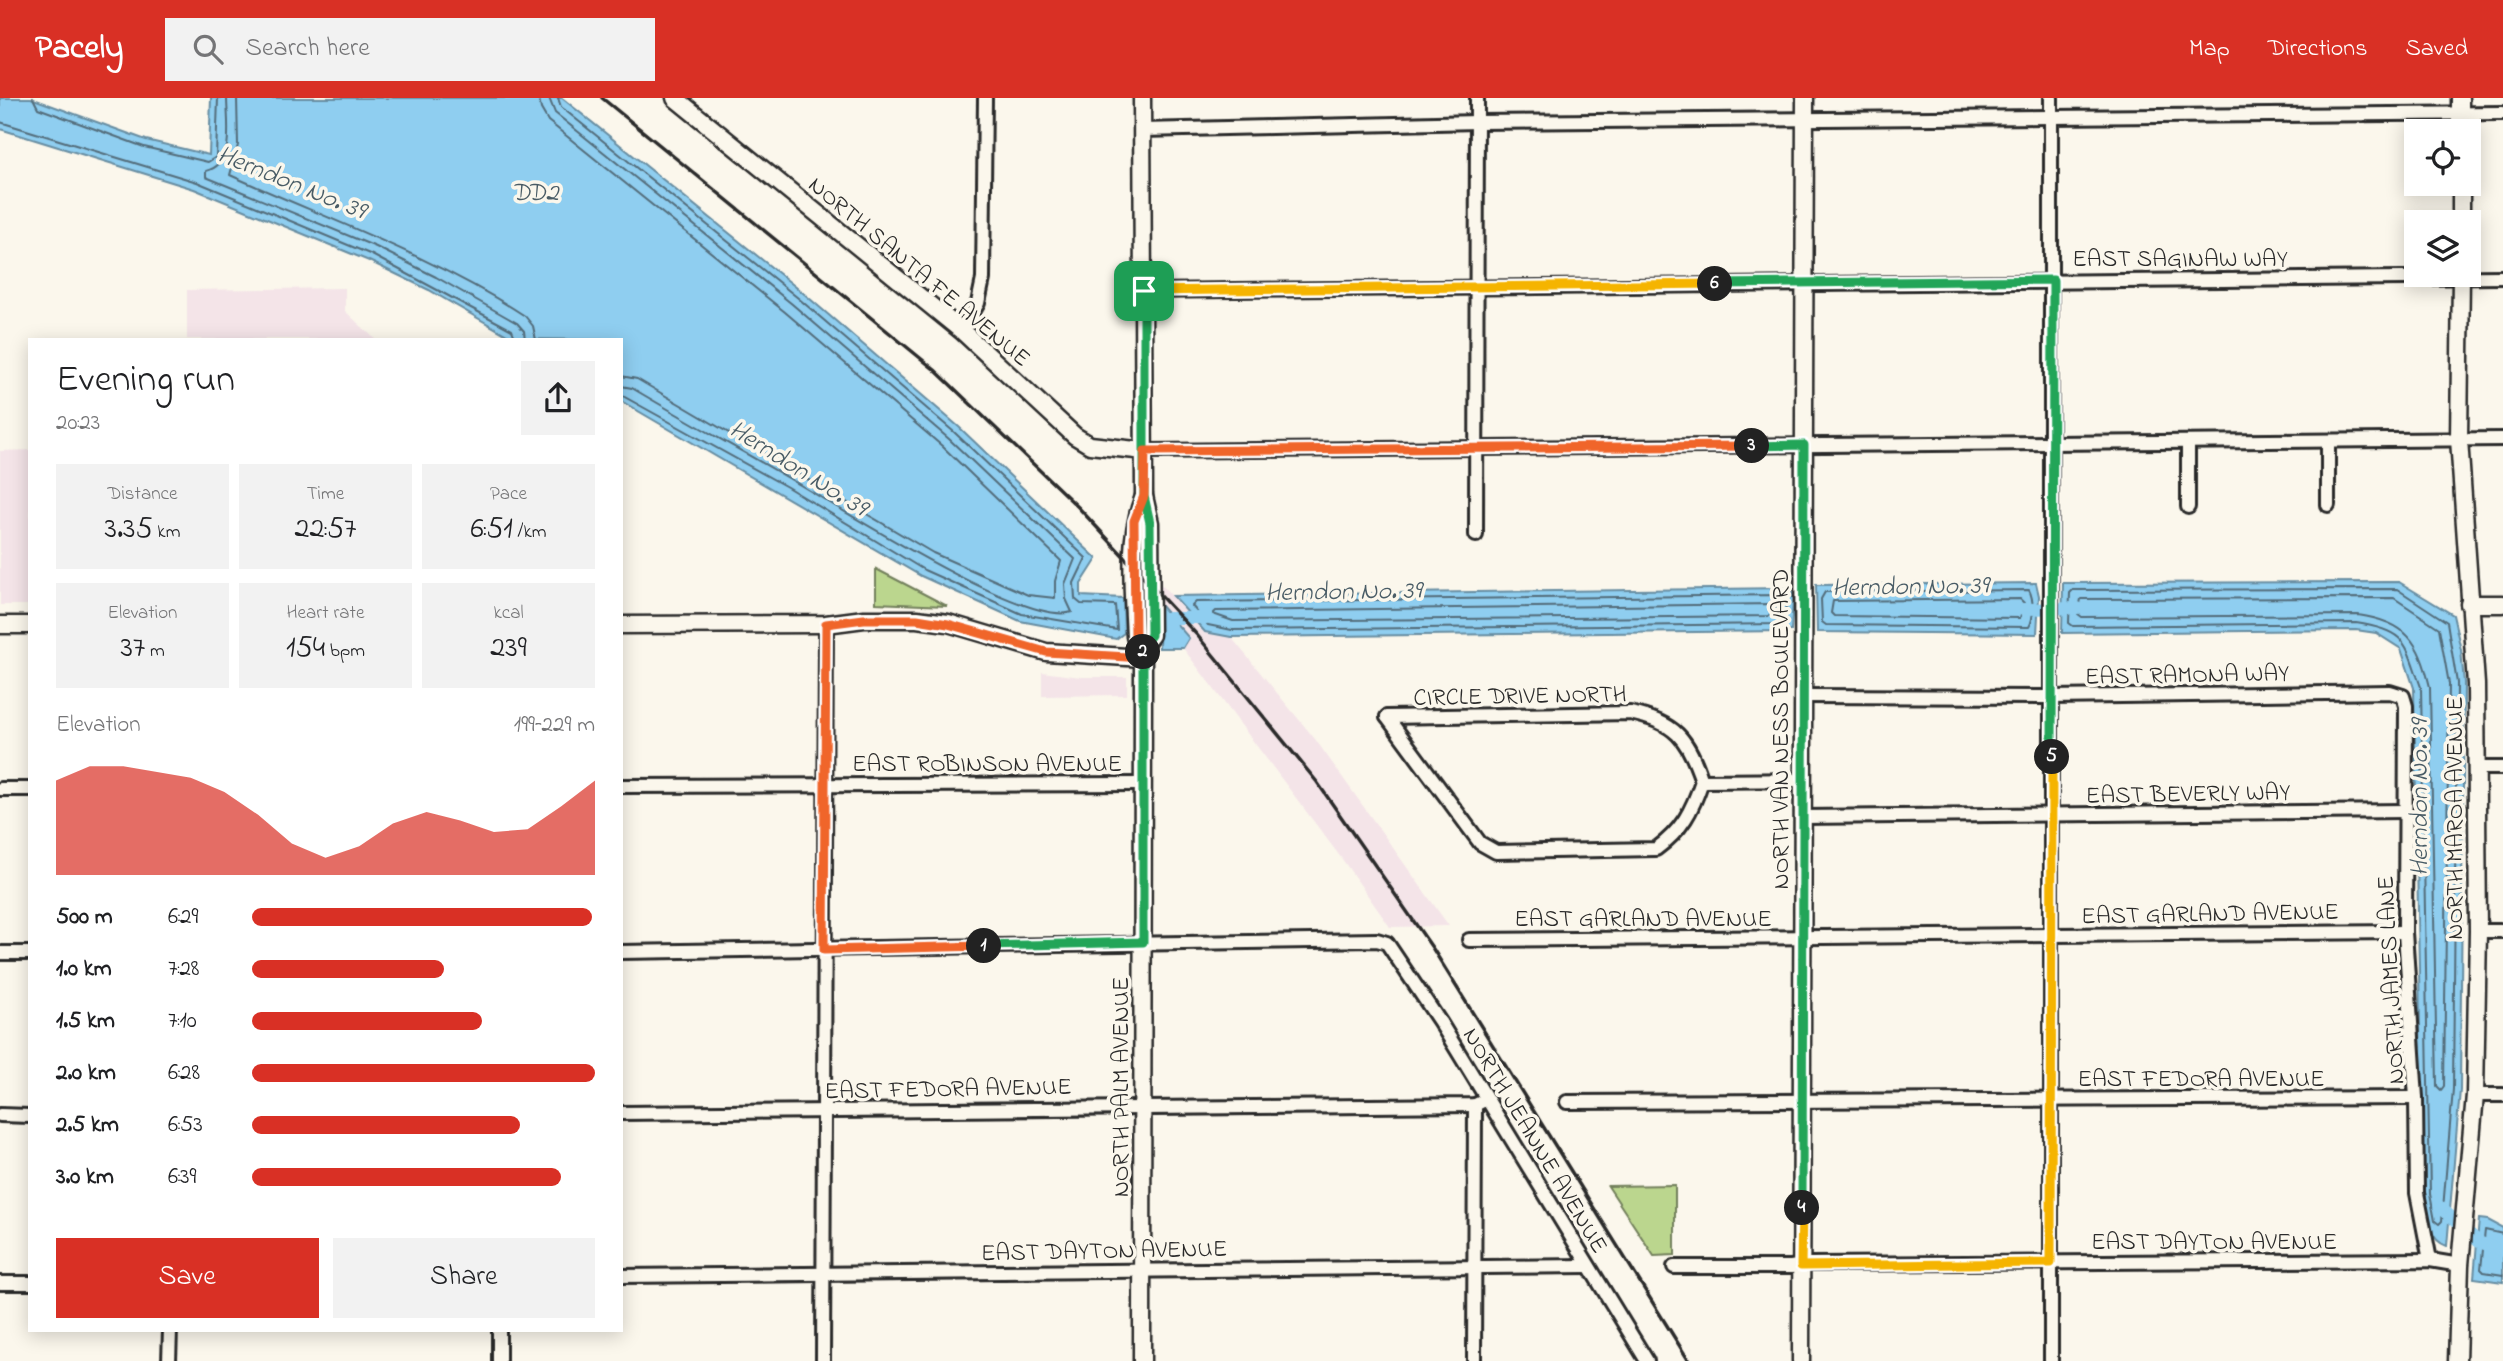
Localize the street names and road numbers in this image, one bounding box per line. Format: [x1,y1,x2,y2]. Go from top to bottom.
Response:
street label: NORTH SANTA FE AVENUE [799,169,1037,377]
street label: EAST SAGINAW WAY [2072,243,2288,278]
street label: NORTH VAN NESS BOULEVARD [1765,569,1800,889]
street label: EAST RAMONA WAY [2085,657,2289,696]
street label: CIRCLE DRIVE NORTH [1413,678,1627,717]
street label: NORTH MAROA AVENUE [2439,696,2474,940]
street label: EAST ROBINSON AVENUE [852,748,1122,783]
street label: EAST BEVERLY WAY [2085,776,2291,815]
street label: NORTH JAMES LANE [2370,875,2415,1085]
street label: EAST GARLAND AVENUE [2081,896,2339,935]
street label: EAST GARLAND AVENUE [1514,903,1772,938]
street label: NORTH PALM AVENUE [1105,977,1140,1197]
street label: NORTH JEANNE AVENUE [1452,1022,1615,1261]
street label: EAST FEDORA AVENUE [2077,1063,2325,1098]
street label: EAST FEDORA AVENUE [824,1071,1072,1110]
street label: EAST DAYTON AVENUE [2091,1226,2337,1261]
street label: EAST DAYTON AVENUE [981,1233,1227,1272]

